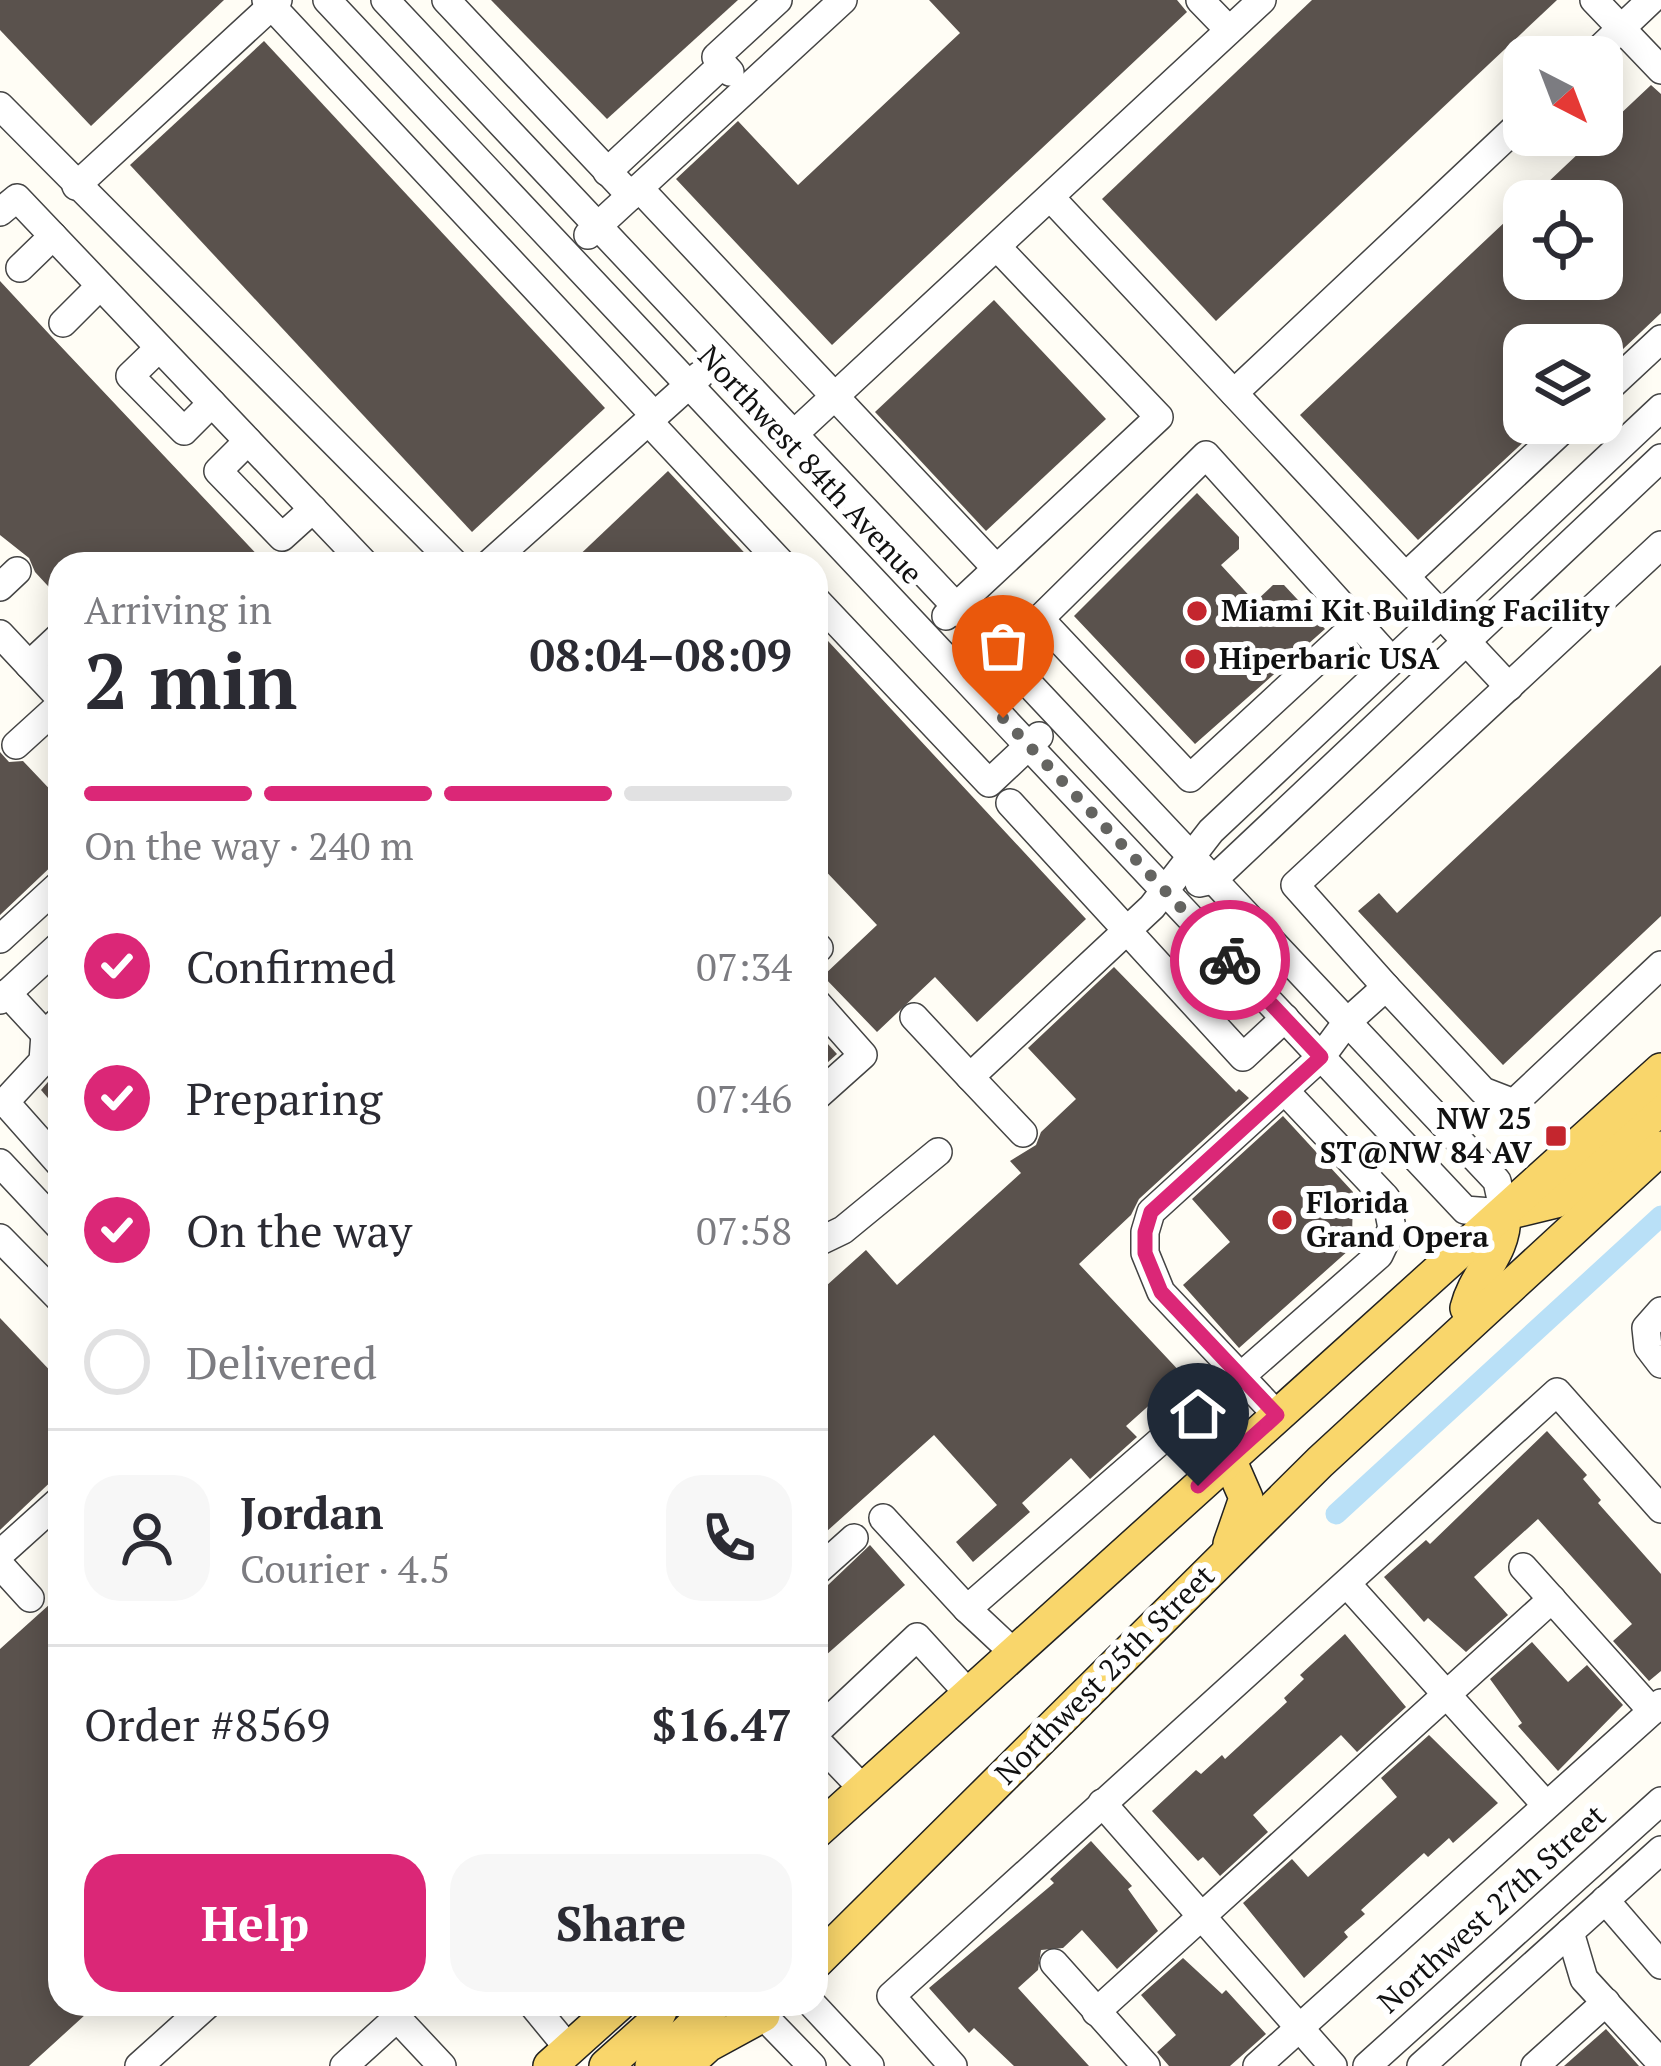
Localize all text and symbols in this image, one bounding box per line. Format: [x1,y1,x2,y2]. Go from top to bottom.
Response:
north arrow [1503,36,1623,156]
map controls [1503,36,1623,444]
button: locate [1503,180,1623,300]
button: layers [1503,324,1623,444]
street label: Northwest 84th Avenue [690,336,932,592]
text: Arriving in [84,583,272,635]
place label: Miami Kit Building Facility [1221,590,1610,630]
pin [952,595,1054,718]
marker: Miami Kit Building Facility [1184,598,1210,624]
icon: bag [970,613,1036,679]
text: 08:04–08:09 [530,624,792,684]
text: 2 min [84,628,297,731]
place label: Hiperbaric USA [1219,638,1439,678]
marker: Hiperbaric USA [1182,646,1208,672]
text: On the way · 240 m [84,819,414,871]
courier [1170,900,1290,1020]
icon: bike [1197,927,1263,993]
icon: check [84,933,150,999]
text: Confirmed [186,936,396,996]
text: 07:34 [696,940,792,992]
icon: check [84,1065,150,1131]
text: Preparing [186,1068,382,1128]
text: 07:46 [696,1072,792,1124]
place label: NW 25 ST@NW 84 AV [1320,1098,1533,1172]
marker: NW 25 ST@NW 84 AV [1543,1123,1569,1149]
place label: Florida Grand Opera [1306,1182,1489,1256]
icon: check [84,1197,150,1263]
text: On the way [186,1200,412,1260]
text: 07:58 [696,1204,792,1256]
marker: Florida Grand Opera [1269,1207,1295,1233]
text: Delivered [186,1332,377,1392]
pin [1147,1363,1249,1486]
icon: home [1165,1381,1231,1447]
button: person [84,1475,210,1601]
button: phone [666,1475,792,1601]
text: Jordan [240,1482,384,1542]
text: Courier · 4.5 [240,1542,450,1594]
street label: Northwest 25th Street [986,1556,1223,1793]
text: Order #8569 [84,1694,330,1754]
text: $16.47 [652,1694,792,1754]
street label: Northwest 27th Street [1369,1795,1614,2021]
button: Help [84,1854,426,1992]
button: Share [450,1854,792,1992]

